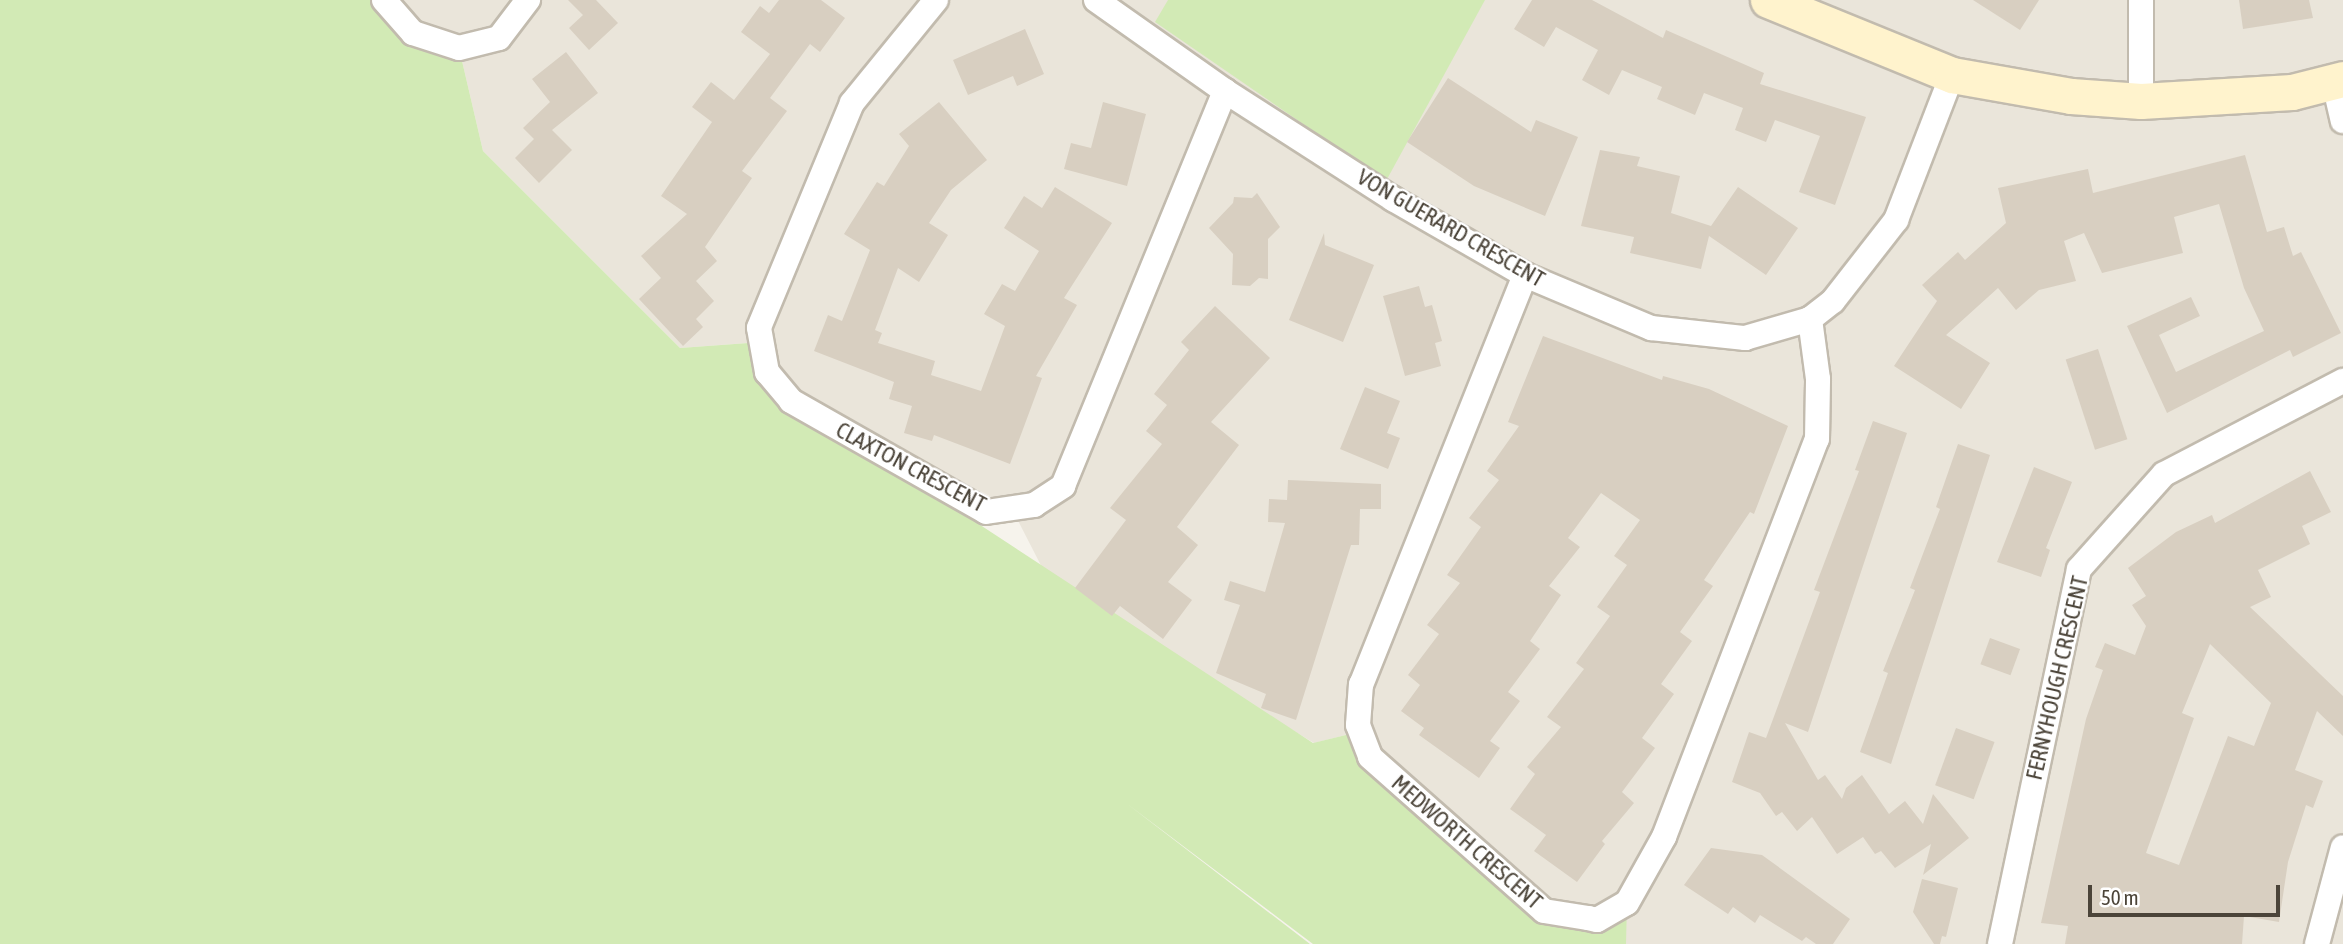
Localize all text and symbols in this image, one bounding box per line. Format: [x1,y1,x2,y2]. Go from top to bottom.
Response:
street label: VON GUERARD CRESCENT [1352,163,1550,293]
street label: CLAXTON CRESCENT [831,416,991,518]
street label: FERNYHOUGH CRESCENT [2020,573,2094,783]
street label: MEDWORTH CRESCENT [1386,769,1548,915]
scale bar [2091,870,2284,914]
text: 50 m [2101,885,2139,909]

